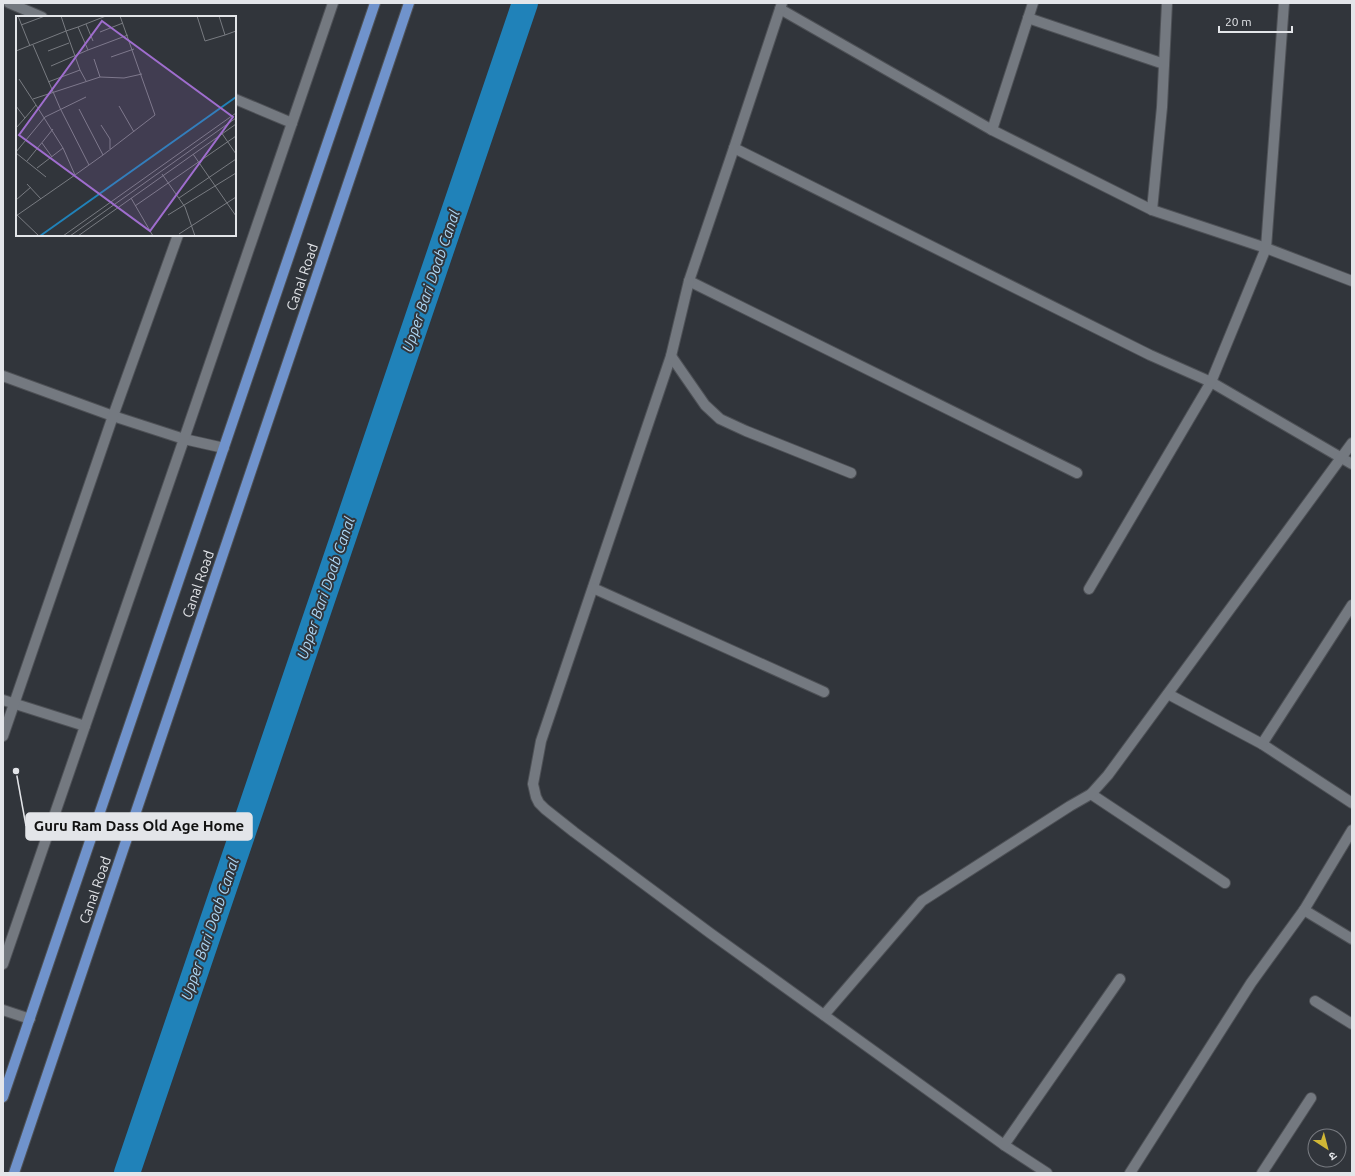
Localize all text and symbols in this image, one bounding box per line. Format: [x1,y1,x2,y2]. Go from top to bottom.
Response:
scale bar [1219,8,1292,34]
text: 20 m [1225,15,1252,28]
inset map [16,16,236,236]
water label: Upper Bari Doab Canal [398,207,463,354]
street label: Canal Road [283,241,321,313]
water label: Upper Bari Doab Canal [293,514,358,661]
street label: Canal Road [179,548,217,620]
callout: Guru Ram Dass Old Age Home [26,813,252,840]
text: Guru Ram Dass Old Age Home [34,817,244,834]
street label: Canal Road [76,854,114,926]
water label: Upper Bari Doab Canal [177,855,242,1002]
north arrow [1307,1128,1347,1168]
text: उ [1326,1149,1339,1163]

